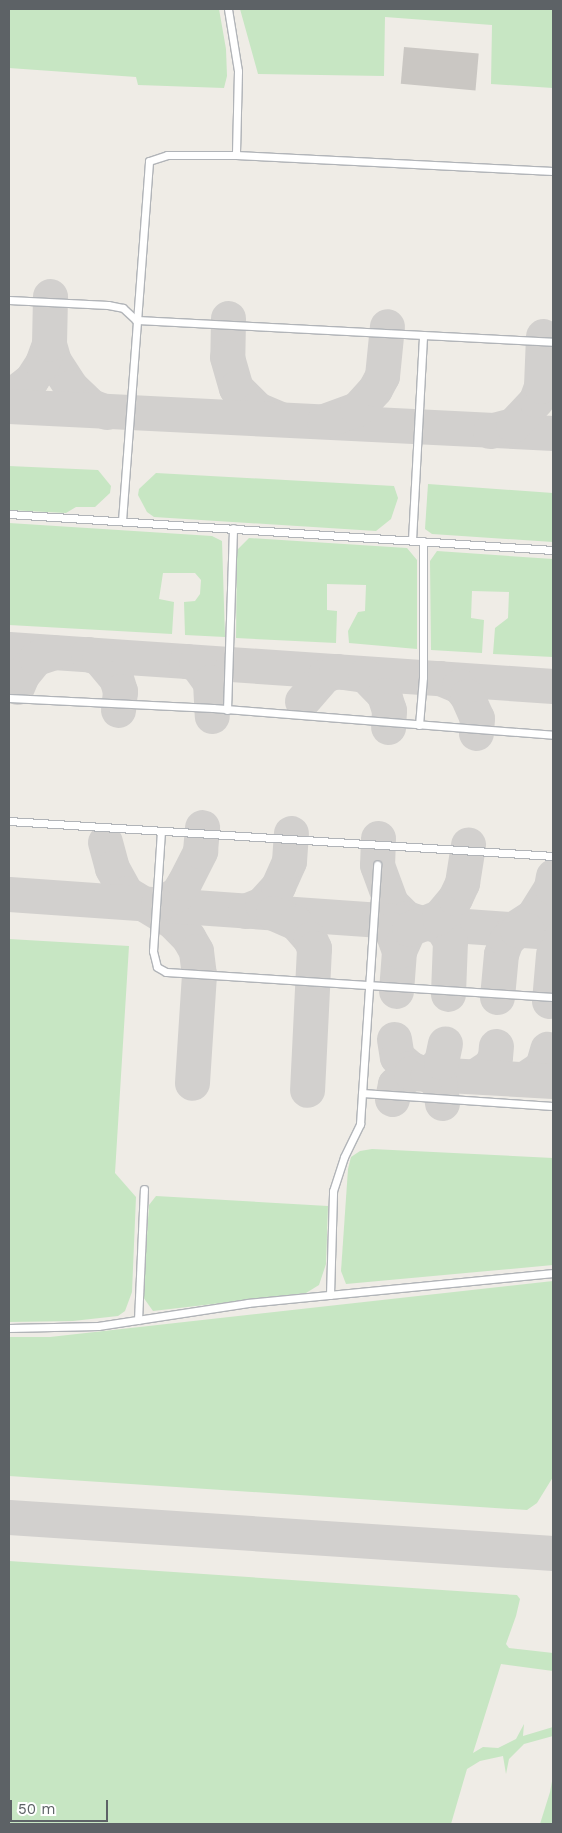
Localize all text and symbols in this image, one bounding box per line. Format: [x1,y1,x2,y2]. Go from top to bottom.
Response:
scale bar [12,1790,110,1822]
text: 50 m [18,1800,55,1818]

